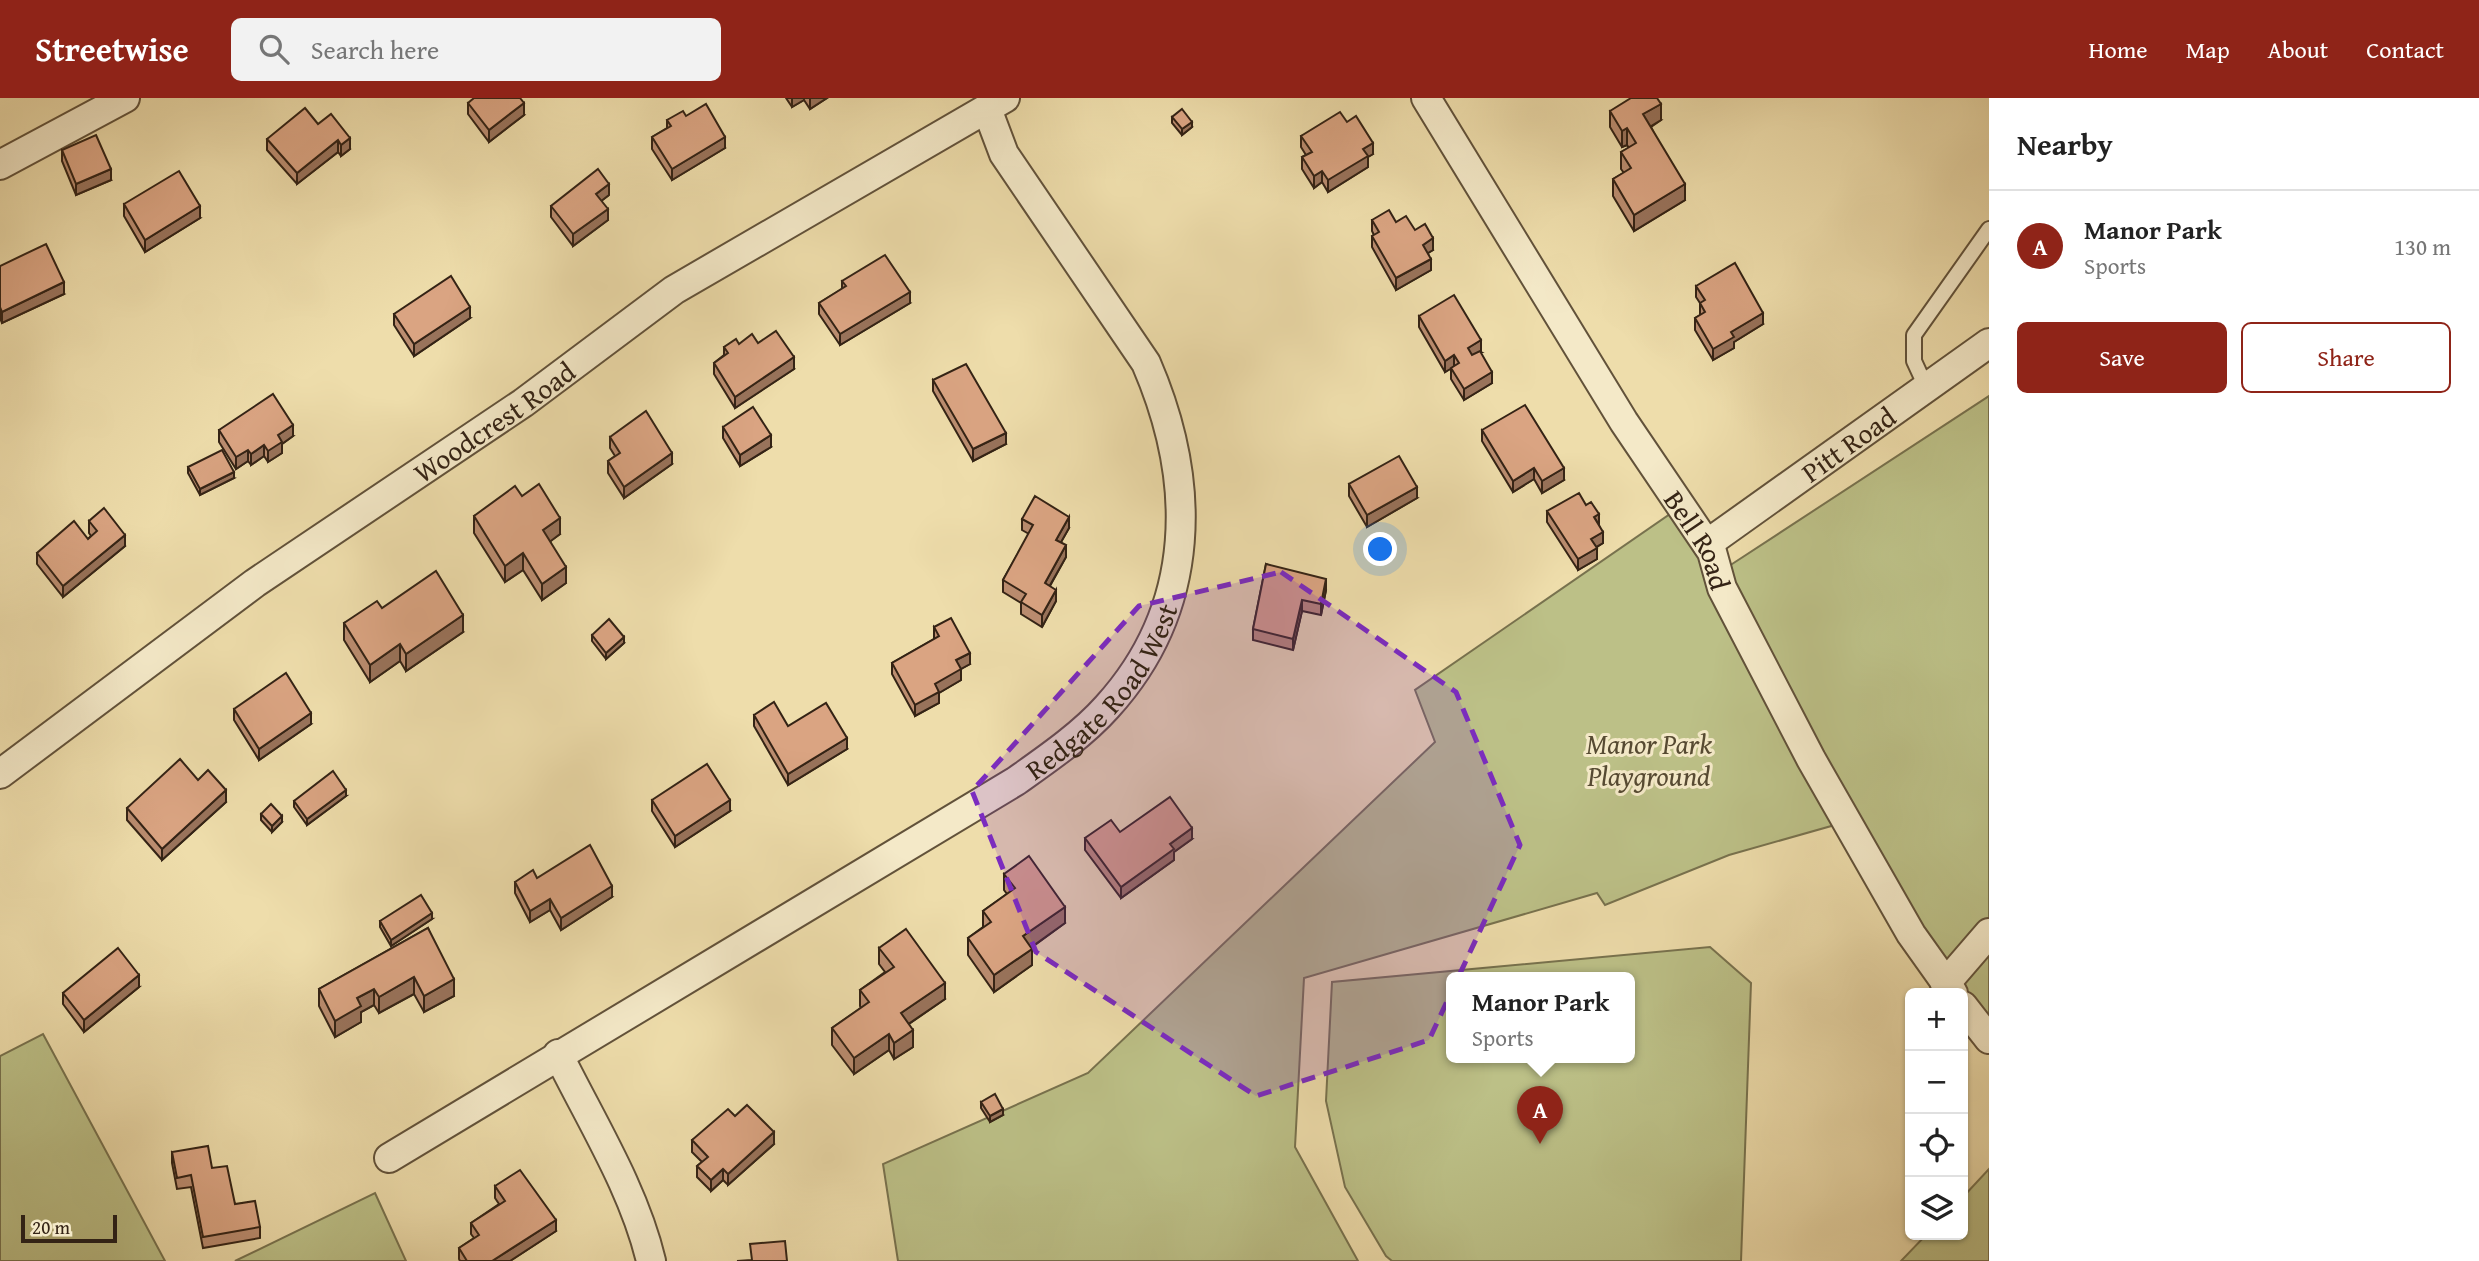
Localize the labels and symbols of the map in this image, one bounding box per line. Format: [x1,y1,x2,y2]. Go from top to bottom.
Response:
street label: Woodcrest Road [405,351,583,492]
street label: Pitt Road [1792,396,1904,491]
street label: Bell Road [1655,481,1742,594]
your location [1363,532,1397,566]
street label: Redgate Road West [1016,598,1187,789]
park label: Manor Park Playground [1586,723,1712,796]
pin: A [1517,1086,1563,1144]
scale bar [21,1212,117,1244]

